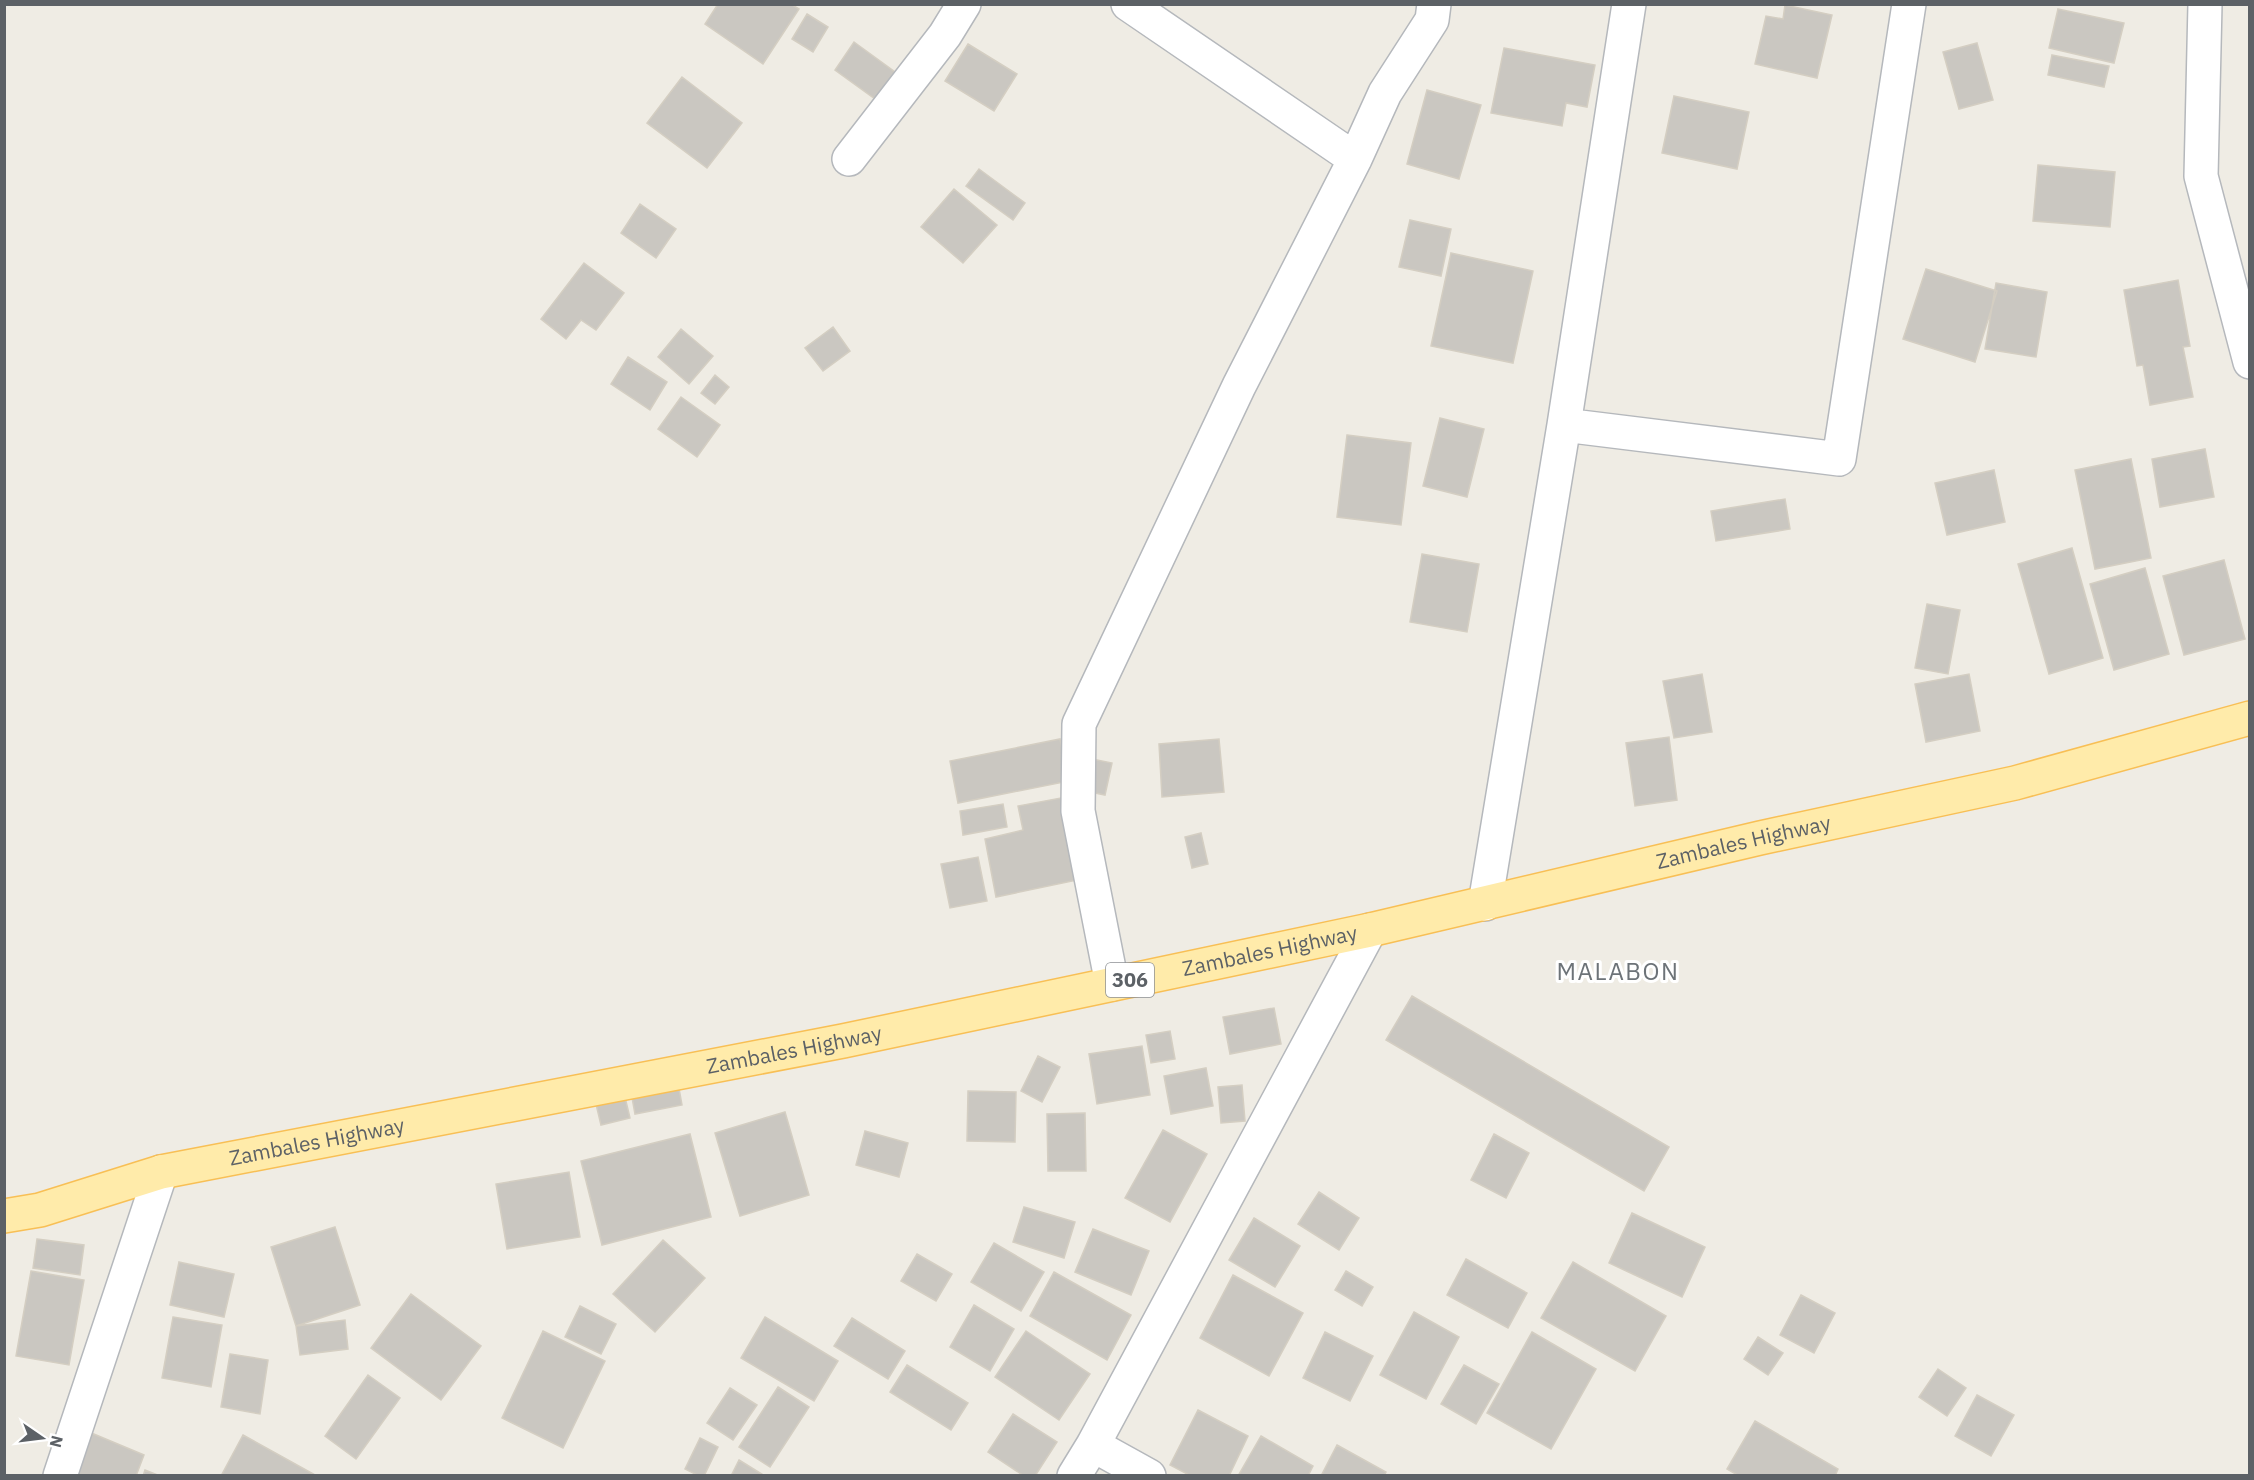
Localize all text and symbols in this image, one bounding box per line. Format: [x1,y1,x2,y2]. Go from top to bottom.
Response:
street label: Zambales Highway [1653,808,1834,875]
street label: Zambales Highway [1180,918,1360,982]
district label: MALABON [1557,955,1679,987]
road number: 306 [1106,963,1154,997]
street label: Zambales Highway [704,1018,885,1080]
street label: Zambales Highway [227,1110,407,1172]
north arrow [12,1408,72,1468]
text: N [45,1434,68,1450]

